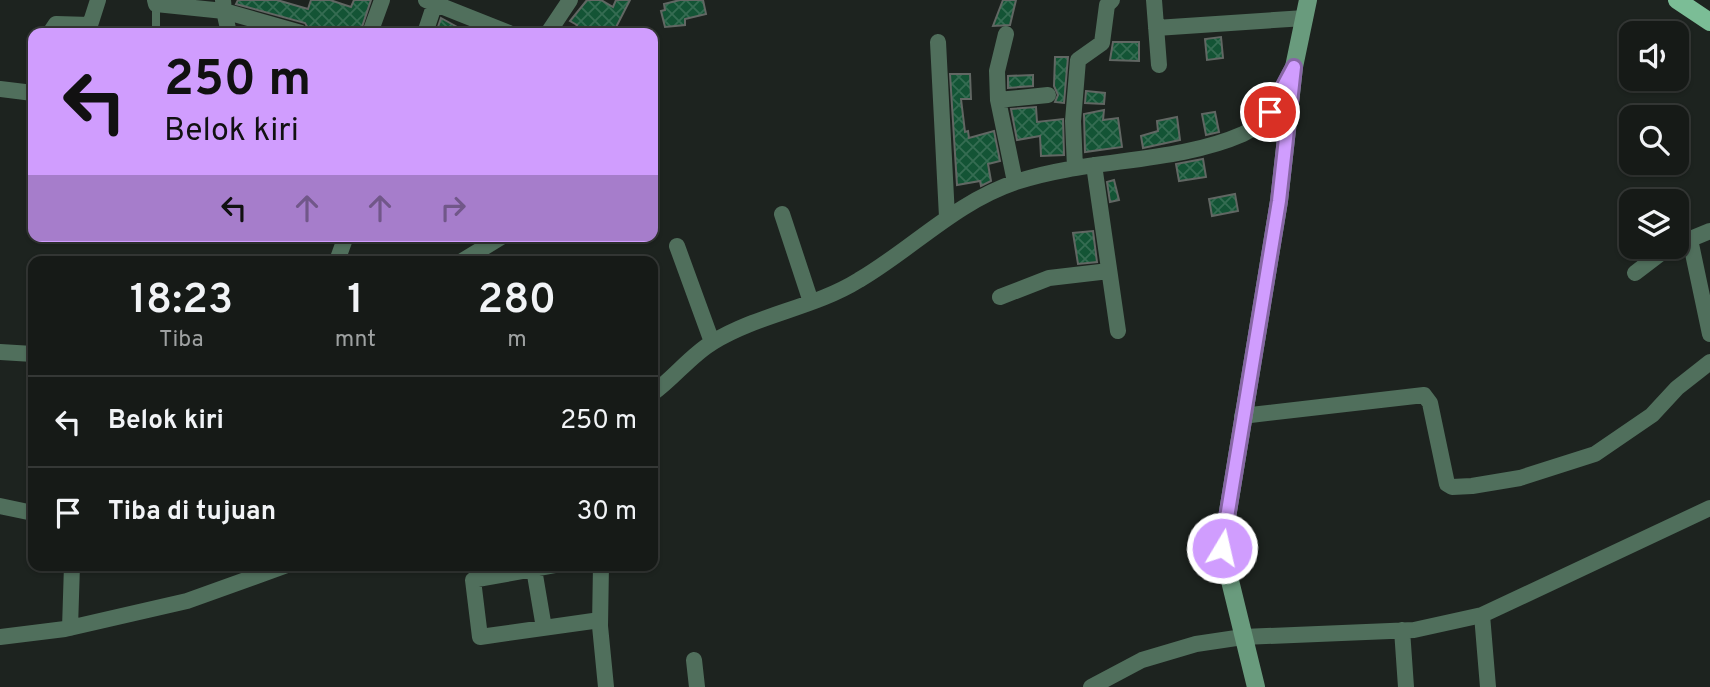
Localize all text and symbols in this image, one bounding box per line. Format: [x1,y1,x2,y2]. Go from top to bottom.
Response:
map controls [1619,21,1689,259]
button: sound [1619,21,1689,91]
text: 250 m [164,51,311,113]
icon: left [49,56,140,147]
pin [1240,82,1300,142]
icon: arrive [1251,93,1289,131]
button: search [1619,105,1689,175]
text: Belok kiri [164,112,299,152]
icon: left [215,189,253,227]
icon: ahead [288,189,326,227]
icon: ahead [361,189,399,227]
icon: right [434,189,472,227]
button: layers [1619,189,1689,259]
text: 18:23 [130,275,233,328]
text: 1 [347,275,364,328]
text: 280 [478,275,556,328]
text: Tiba [159,326,204,355]
text: mnt [335,326,376,355]
text: m [507,326,527,355]
icon: left [49,403,87,441]
text: Belok kiri [108,405,224,438]
text: 250 m [560,405,637,438]
icon: arrive [49,494,87,532]
text: Tiba di tujuan [108,496,276,529]
text: 30 m [577,496,637,529]
position arrow [1185,511,1259,585]

